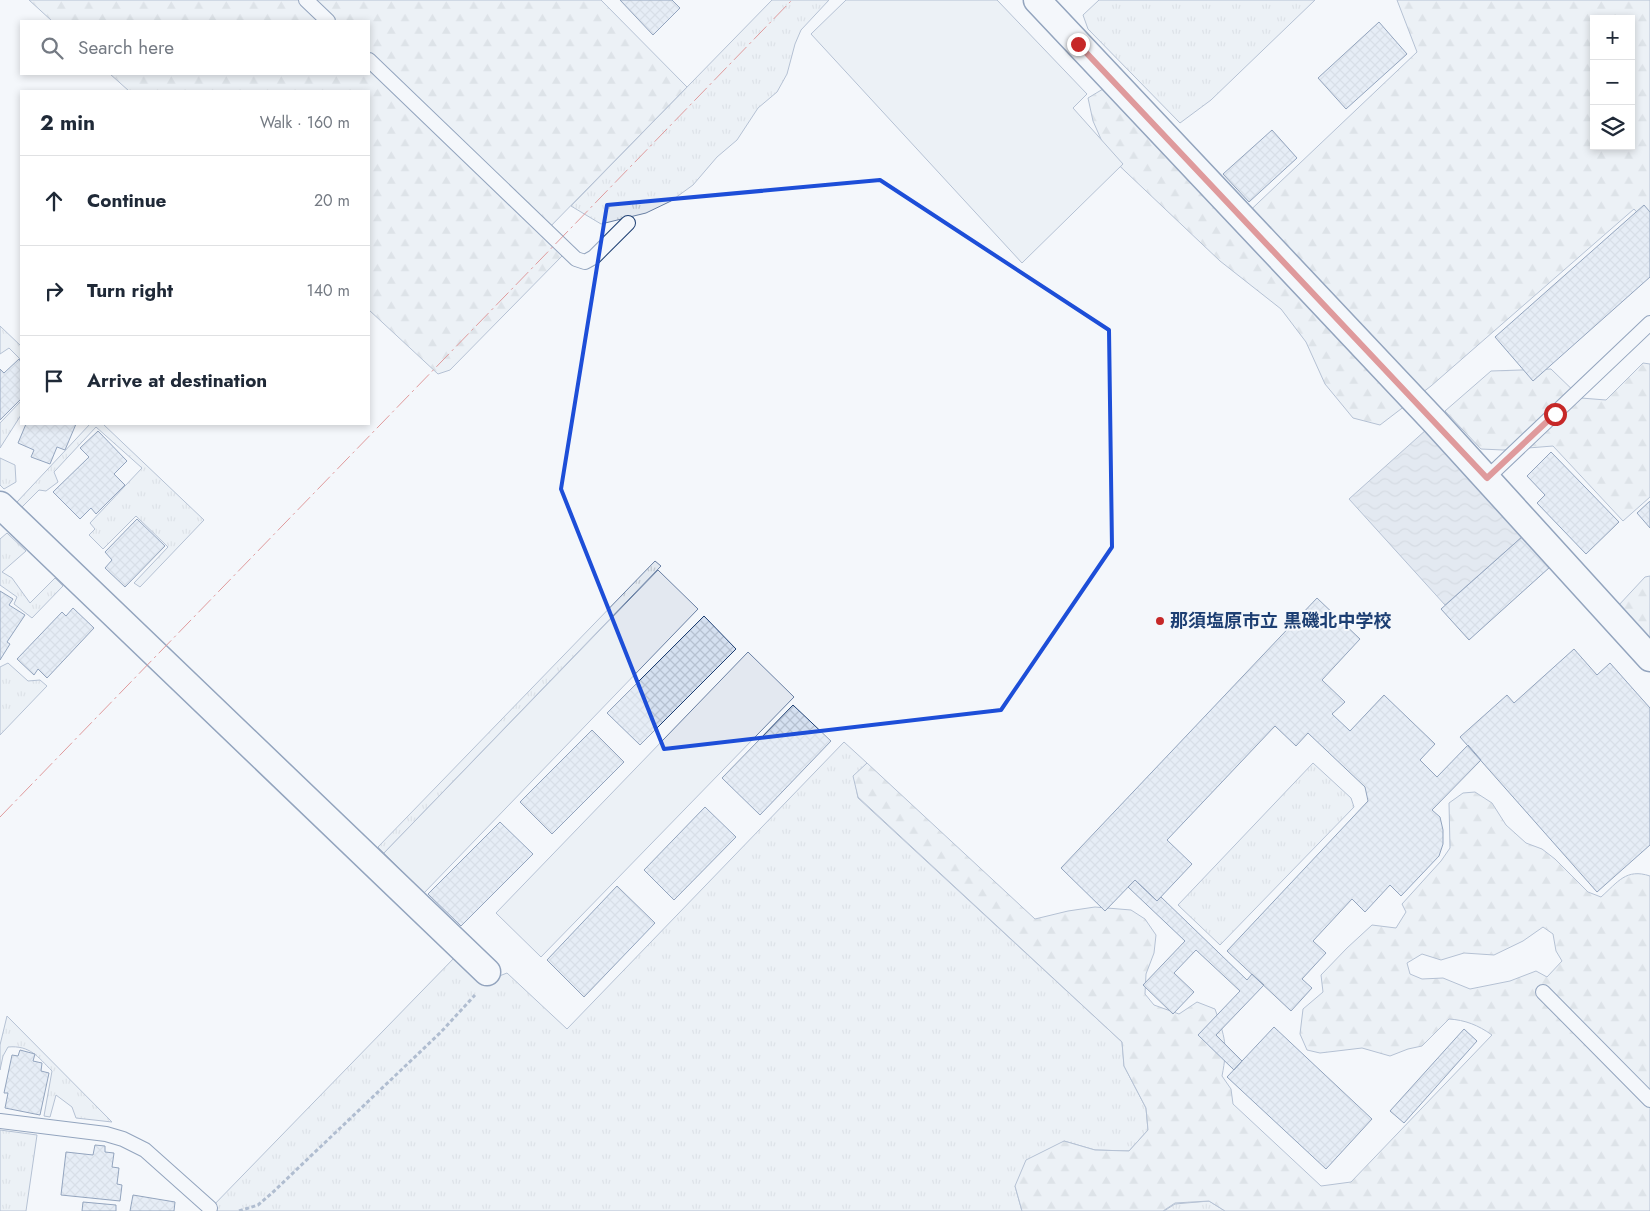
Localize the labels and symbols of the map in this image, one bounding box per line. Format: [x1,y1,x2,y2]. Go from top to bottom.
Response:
route end [1067,33,1090,56]
route start [1544,403,1567,426]
place label: 那須塩原市立 黒磯北中学校 [1170,608,1391,634]
marker: 那須塩原市立 黒磯北中学校 [1154,615,1166,627]

